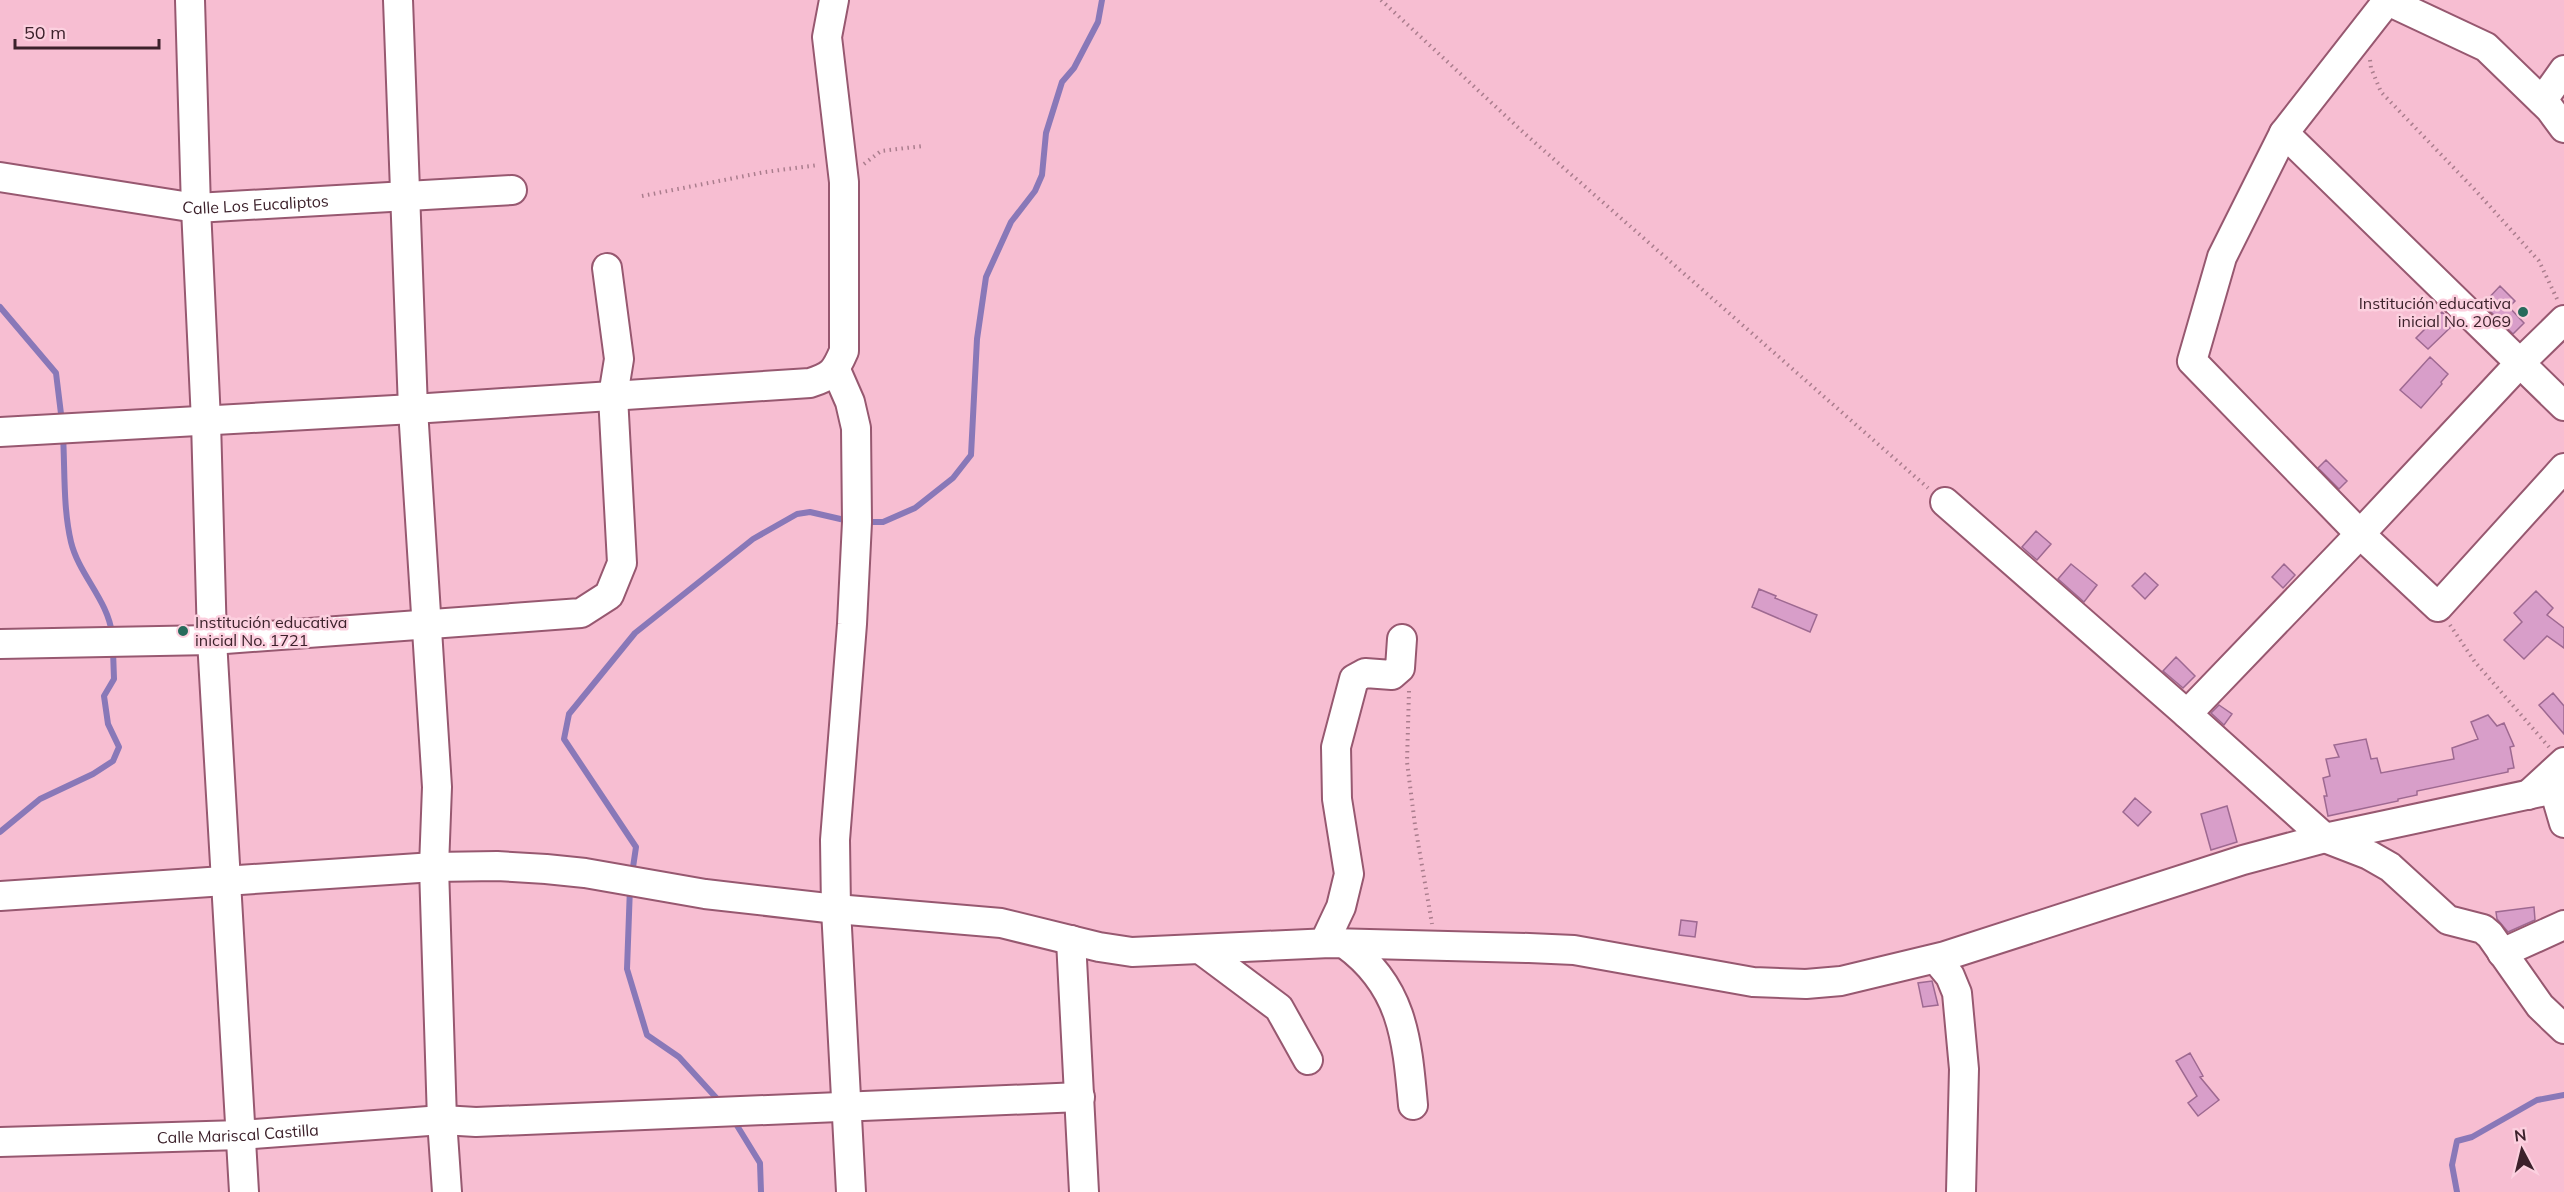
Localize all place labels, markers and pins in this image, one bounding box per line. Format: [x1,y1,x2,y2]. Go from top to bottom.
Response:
place label: Institución educativa inicial No. 2069 [2359,293,2511,331]
marker: Institución educativa inicial No. 2069 [2516,305,2530,319]
place label: Institución educativa inicial No. 1721 [195,612,347,650]
marker: Institución educativa inicial No. 1721 [176,624,190,638]

